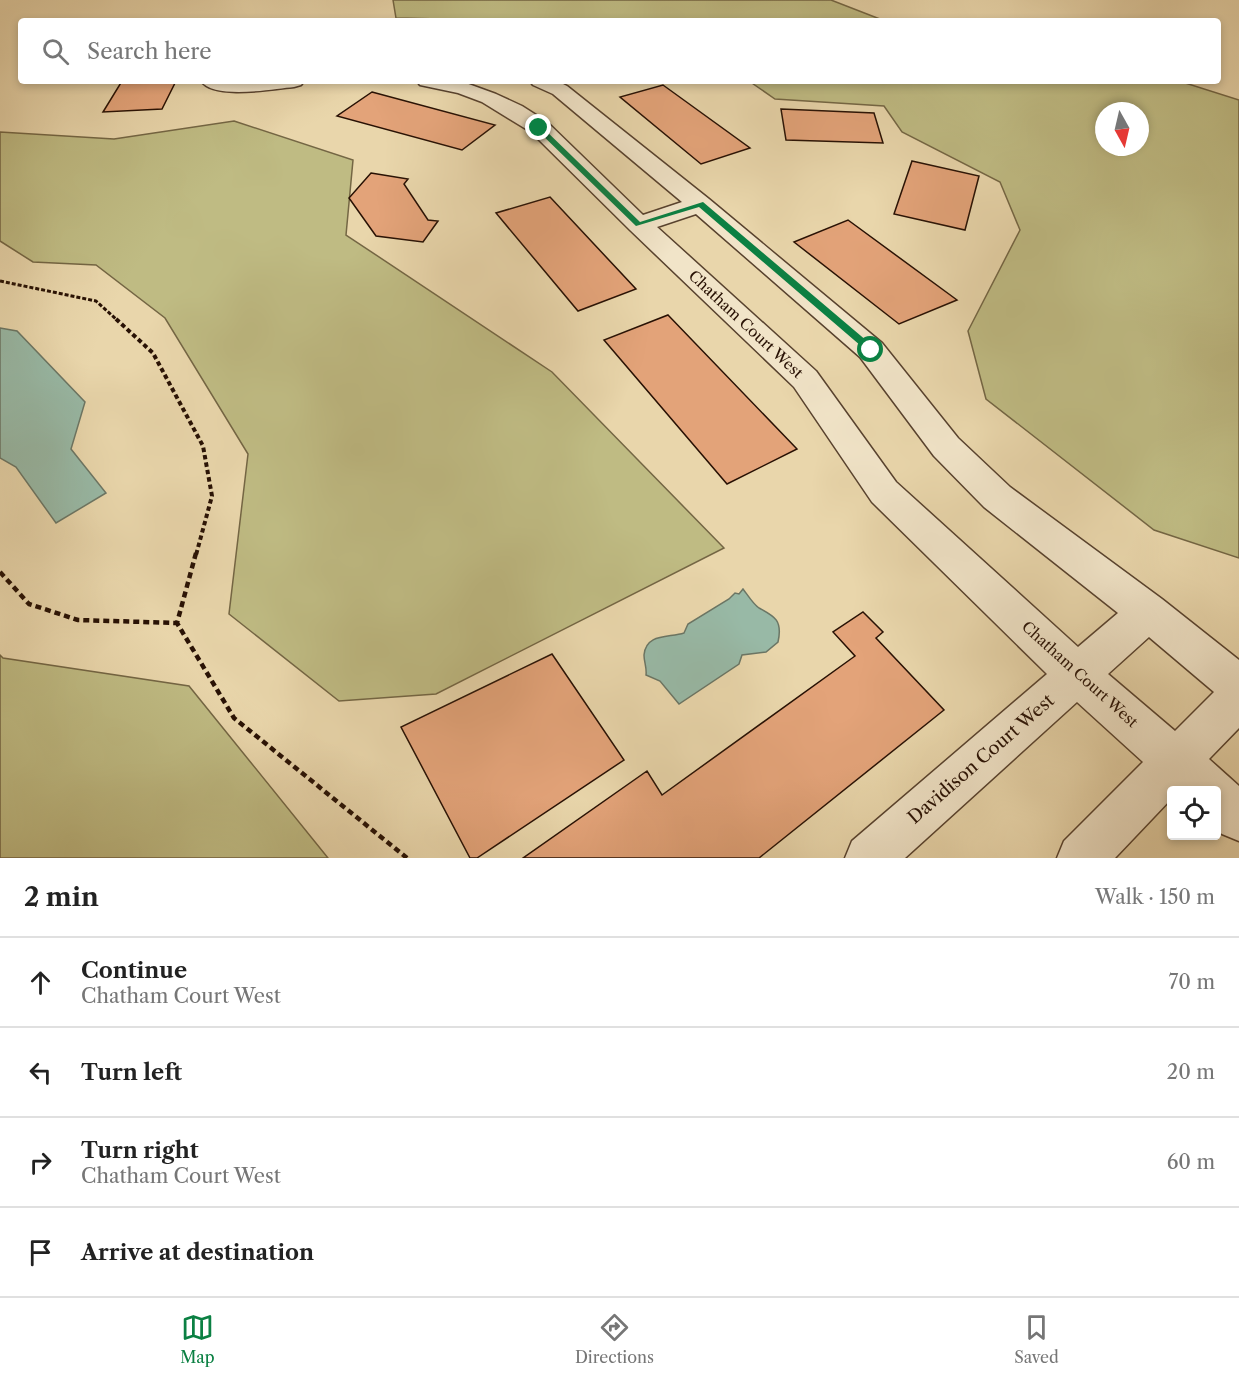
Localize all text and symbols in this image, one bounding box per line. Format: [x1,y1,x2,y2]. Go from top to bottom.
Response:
search box [18,18,1221,84]
icon: search [39,35,72,68]
text: Search here [87,38,212,65]
north arrow [1095,102,1149,156]
route end [525,114,551,140]
street label: Chatham Court West [685,266,808,382]
route start [857,336,883,362]
street label: Chatham Court West [1018,617,1143,732]
street label: Davidison Court West [903,689,1059,829]
map controls [1167,786,1221,840]
button: locate [1167,786,1221,840]
text: 2 min [24,881,99,913]
text: Walk · 150 m [1095,885,1215,909]
text: Continue [81,957,187,984]
icon: ahead [24,966,57,999]
text: 70 m [1169,970,1215,994]
text: Chatham Court West [81,984,281,1008]
icon: left [24,1056,57,1089]
text: Turn left [81,1059,182,1086]
text: 20 m [1167,1060,1215,1084]
text: Turn right [81,1137,199,1164]
icon: right [24,1146,57,1179]
text: 60 m [1167,1150,1215,1174]
text: Chatham Court West [81,1164,281,1188]
icon: arrive [24,1236,57,1269]
text: Arrive at destination [81,1239,314,1266]
tab: Map [180,1311,215,1367]
tab: Directions [575,1311,654,1367]
tab: Saved [1014,1311,1059,1367]

